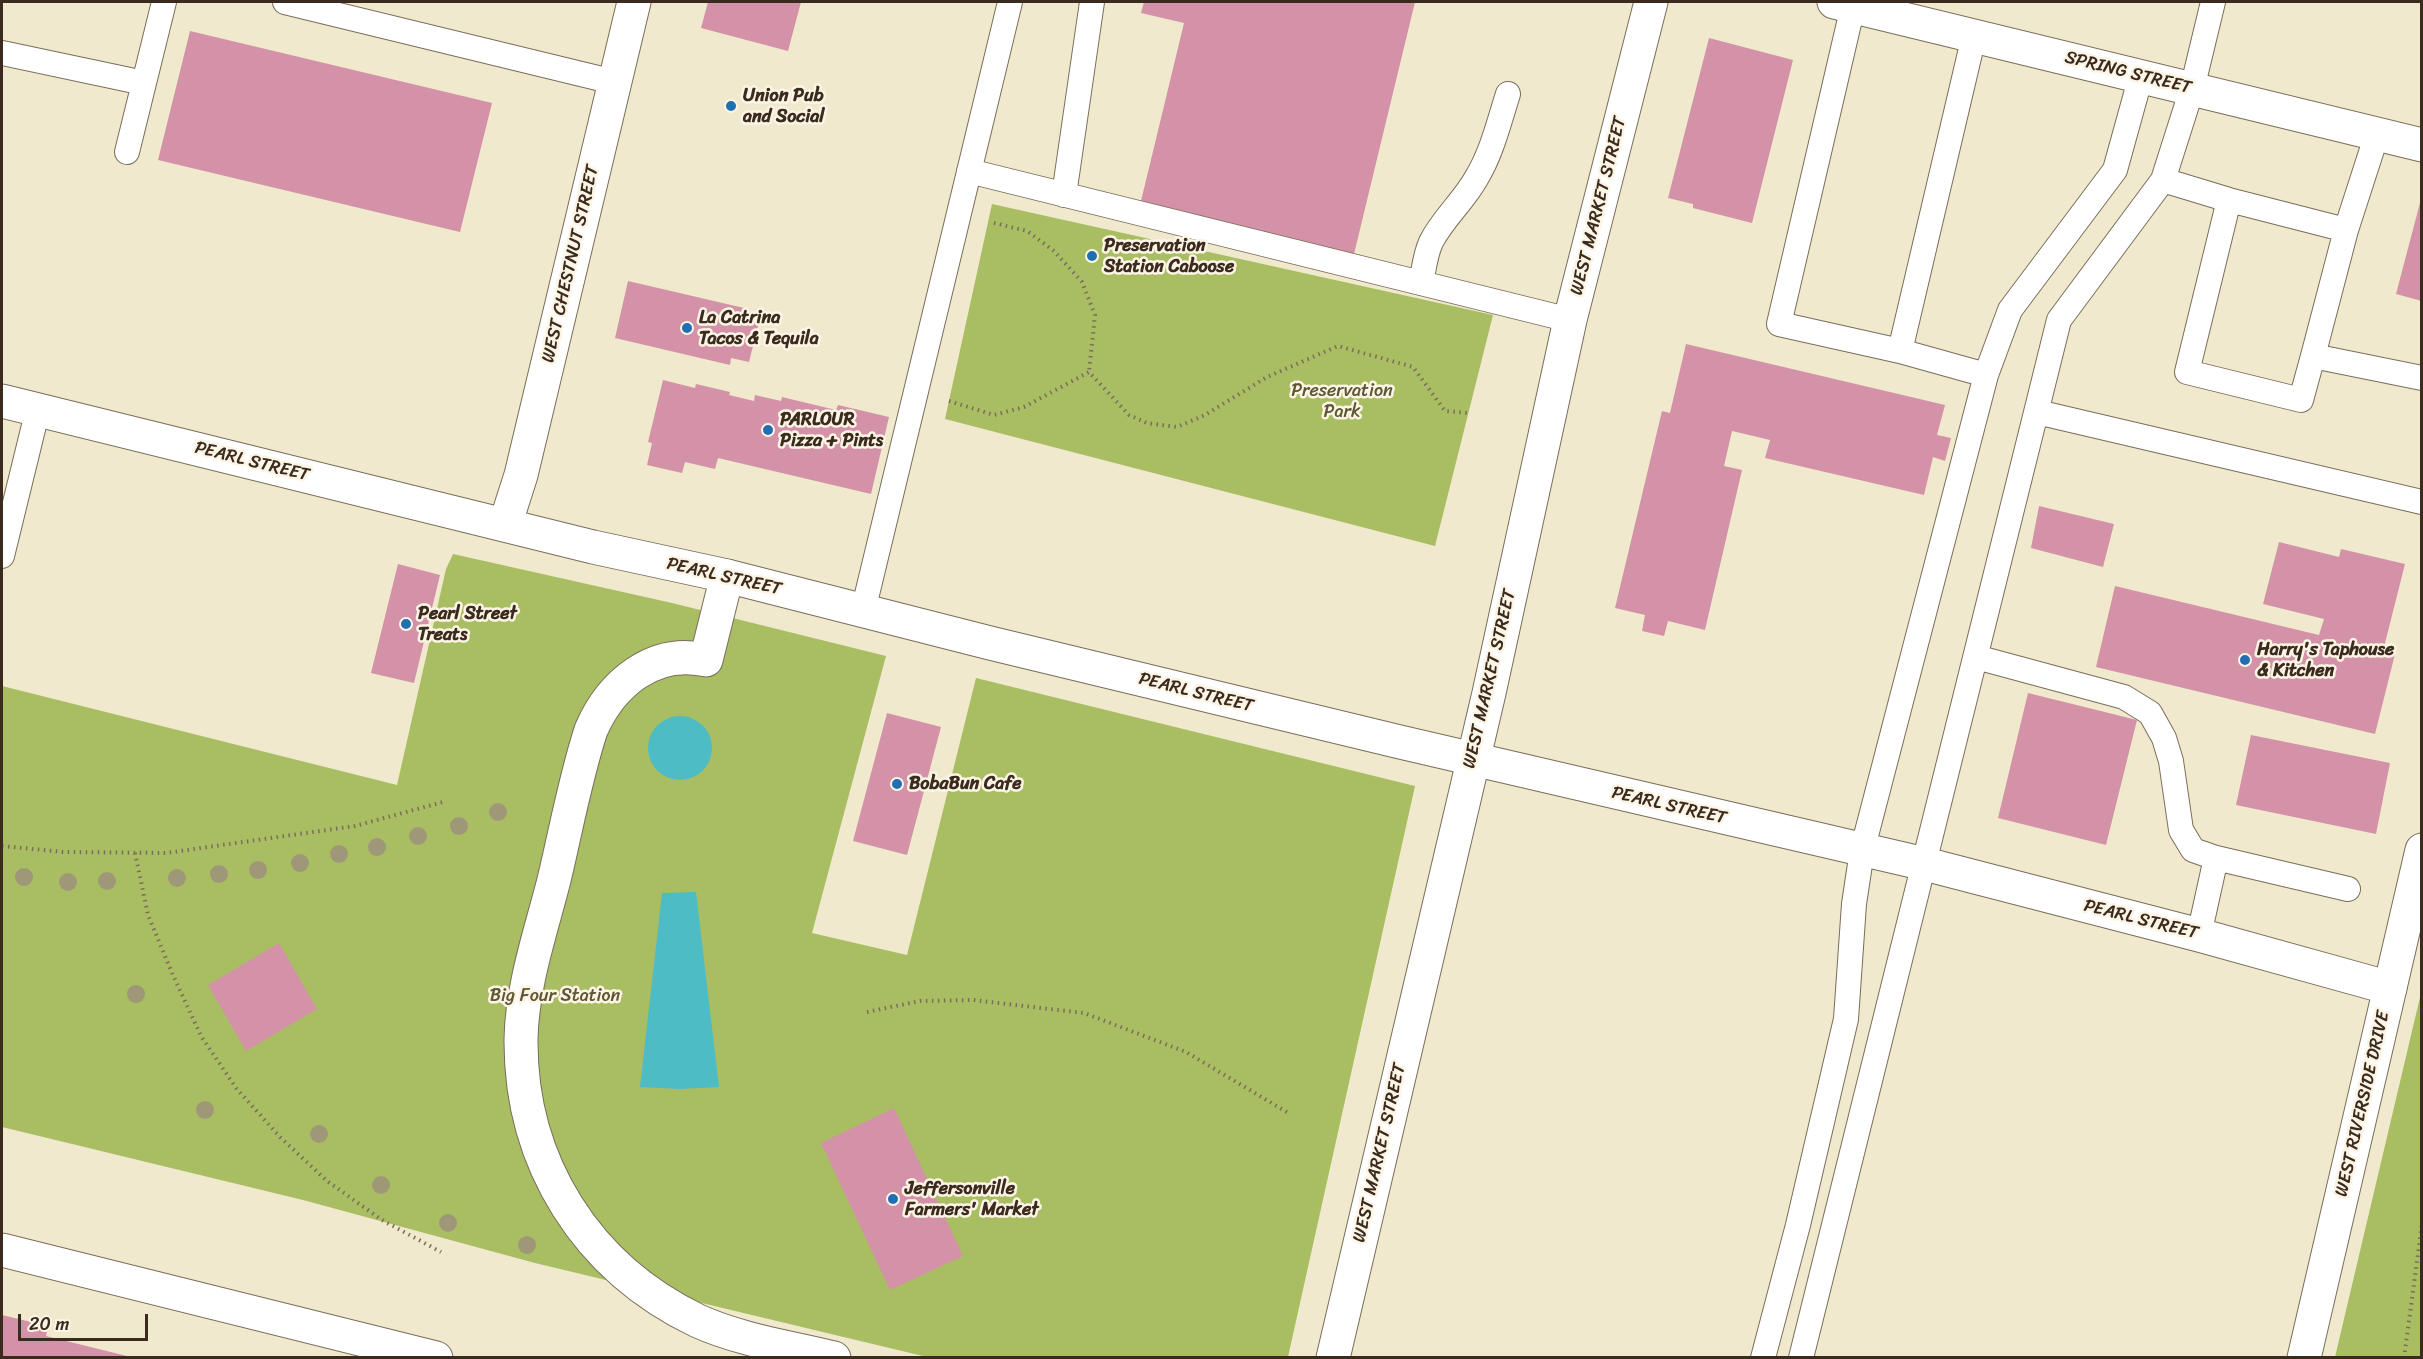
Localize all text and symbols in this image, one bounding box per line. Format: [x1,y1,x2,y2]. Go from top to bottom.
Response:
street label: SPRING STREET [2062,47,2194,99]
place label: Union Pub and Social [743,85,824,128]
marker: Union Pub and Social [724,99,738,113]
street label: WEST MARKET STREET [1566,114,1632,298]
street label: WEST CHESTNUT STREET [538,163,604,365]
place label: Preservation Station Caboose [1104,235,1234,278]
marker: Preservation Station Caboose [1085,249,1099,263]
place label: La Catrina Tacos & Tequila [699,307,819,350]
marker: La Catrina Tacos & Tequila [680,321,694,335]
park label: Preservation Park [1291,380,1393,422]
place label: PARLOUR Pizza + Pints [780,409,883,452]
marker: PARLOUR Pizza + Pints [761,423,775,437]
street label: PEARL STREET [193,437,311,487]
street label: PEARL STREET [664,553,784,601]
street label: WEST MARKET STREET [1459,587,1521,771]
place label: Pearl Street Treats [418,603,517,646]
marker: Pearl Street Treats [399,617,413,631]
place label: Harry's Taphouse & Kitchen [2257,639,2394,682]
marker: Harry's Taphouse & Kitchen [2238,653,2252,667]
street label: PEARL STREET [1137,668,1255,718]
place label: BobaBun Cafe [909,773,1021,795]
marker: BobaBun Cafe [890,777,904,791]
street label: PEARL STREET [1609,782,1729,830]
street label: PEARL STREET [2082,895,2200,945]
park label: Big Four Station [490,985,620,1007]
street label: WEST RIVERSIDE DRIVE [2331,1009,2395,1199]
street label: WEST MARKET STREET [1349,1061,1411,1245]
place label: Jeffersonville Farmers' Market [905,1178,1039,1220]
marker: Jeffersonville Farmers' Market [886,1192,900,1206]
scale bar [21,1302,152,1340]
text: 20 m [29,1308,69,1340]

